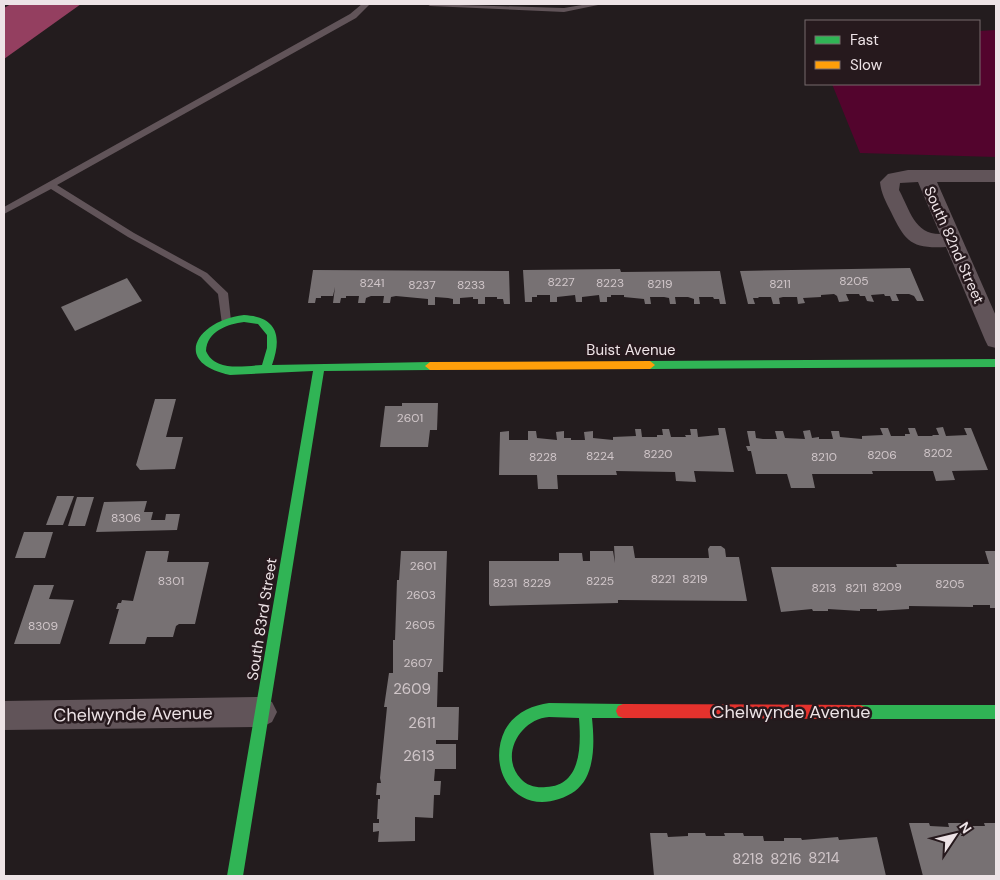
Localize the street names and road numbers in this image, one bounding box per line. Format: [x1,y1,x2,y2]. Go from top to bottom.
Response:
street label: South 82nd Street [919,183,989,307]
street label: Buist Avenue [586,340,676,360]
street label: South 83rd Street [242,556,282,682]
street label: Chelwynde Avenue [711,700,871,724]
street label: Chelwynde Avenue [53,701,213,727]

